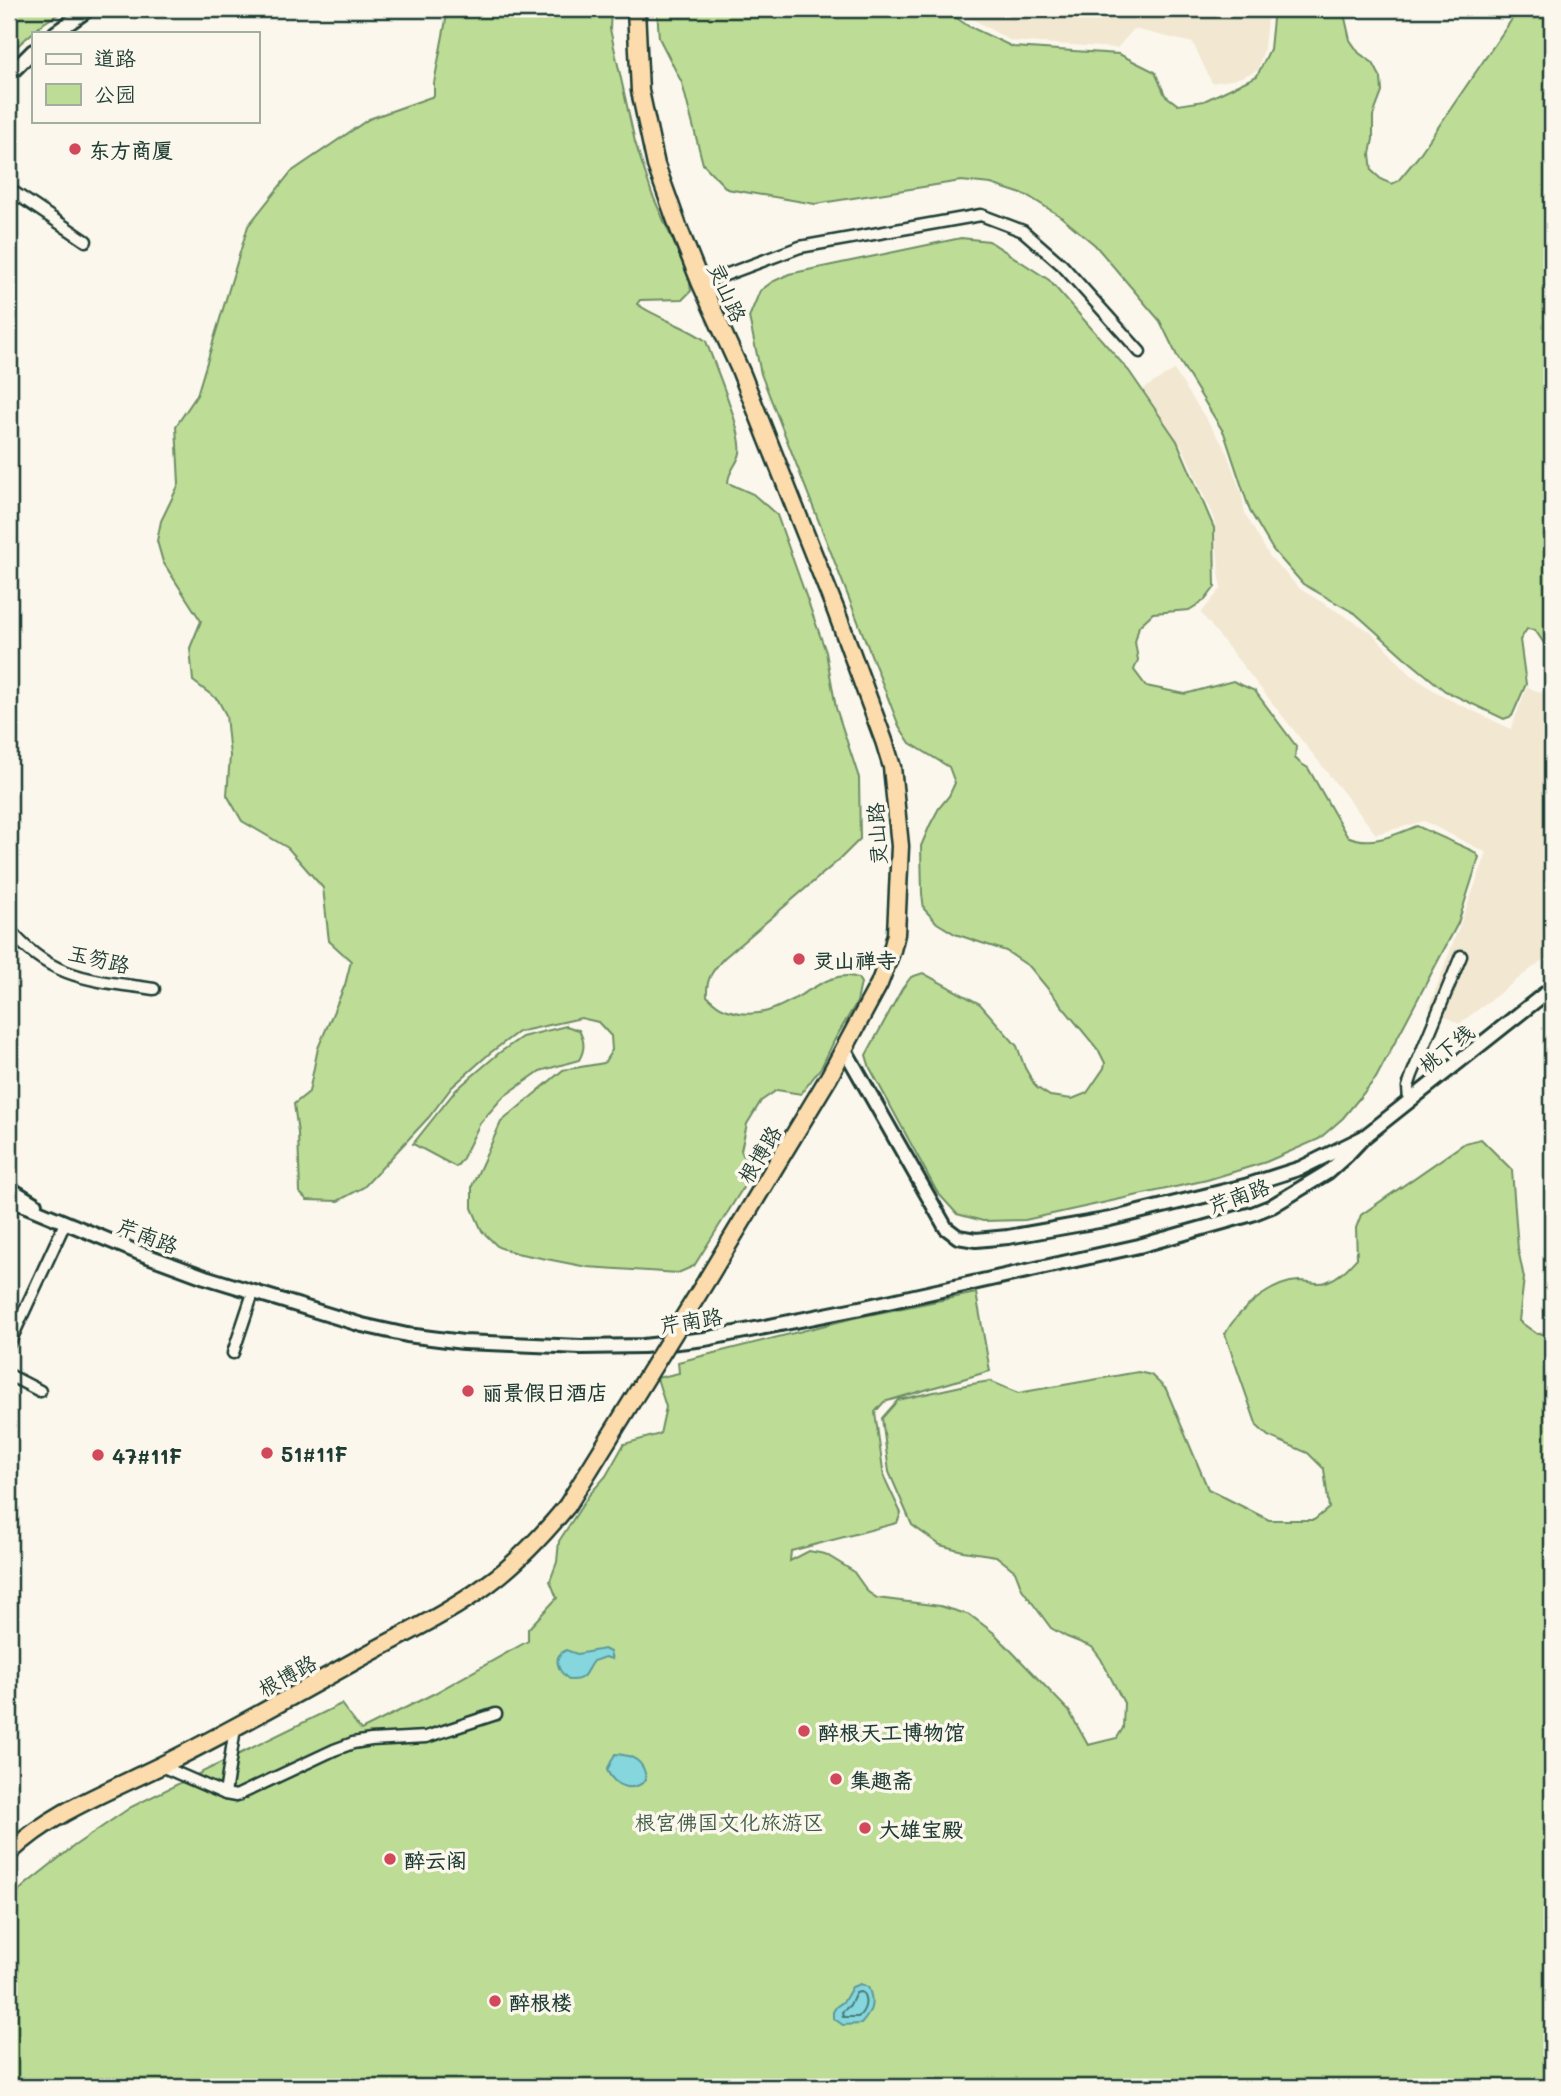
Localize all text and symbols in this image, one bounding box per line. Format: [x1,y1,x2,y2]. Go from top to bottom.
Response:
legend [32,32,259,122]
text: 道路 [94,44,136,71]
text: 公园 [94,80,136,107]
place label: 东方商厦 [89,136,173,163]
marker: 东方商厦 [67,141,83,157]
street label: 灵山路 [703,258,753,326]
street label: 灵山路 [861,802,891,866]
street label: 玉笏路 [65,938,133,978]
place label: 灵山禅寺 [813,946,897,973]
marker: 灵山禅寺 [791,951,807,967]
street label: 桃下线 [1413,1018,1479,1078]
street label: 根博路 [731,1120,787,1188]
street label: 芹南路 [1205,1172,1273,1218]
street label: 芹南路 [114,1211,182,1259]
street label: 芹南路 [658,1302,724,1338]
place label: 丽景假日酒店 [482,1378,608,1405]
marker: 丽景假日酒店 [460,1383,476,1399]
place label: 51#11F [281,1440,348,1467]
place label: 47#11F [112,1442,182,1469]
marker: 51#11F [259,1445,275,1461]
marker: 47#11F [90,1447,106,1463]
street label: 根博路 [253,1648,321,1702]
place label: 醉根天工博物馆 [818,1718,965,1745]
marker: 醉根天工博物馆 [796,1723,812,1739]
place label: 集趣斋 [850,1766,913,1793]
marker: 集趣斋 [828,1771,844,1787]
park label: 根宫佛国文化旅游区 [635,1808,824,1835]
place label: 大雄宝殿 [879,1815,963,1842]
marker: 大雄宝殿 [857,1820,873,1836]
place label: 醉云阁 [404,1846,467,1873]
marker: 醉云阁 [382,1851,398,1867]
place label: 醉根楼 [509,1988,572,2015]
marker: 醉根楼 [487,1993,503,2009]

